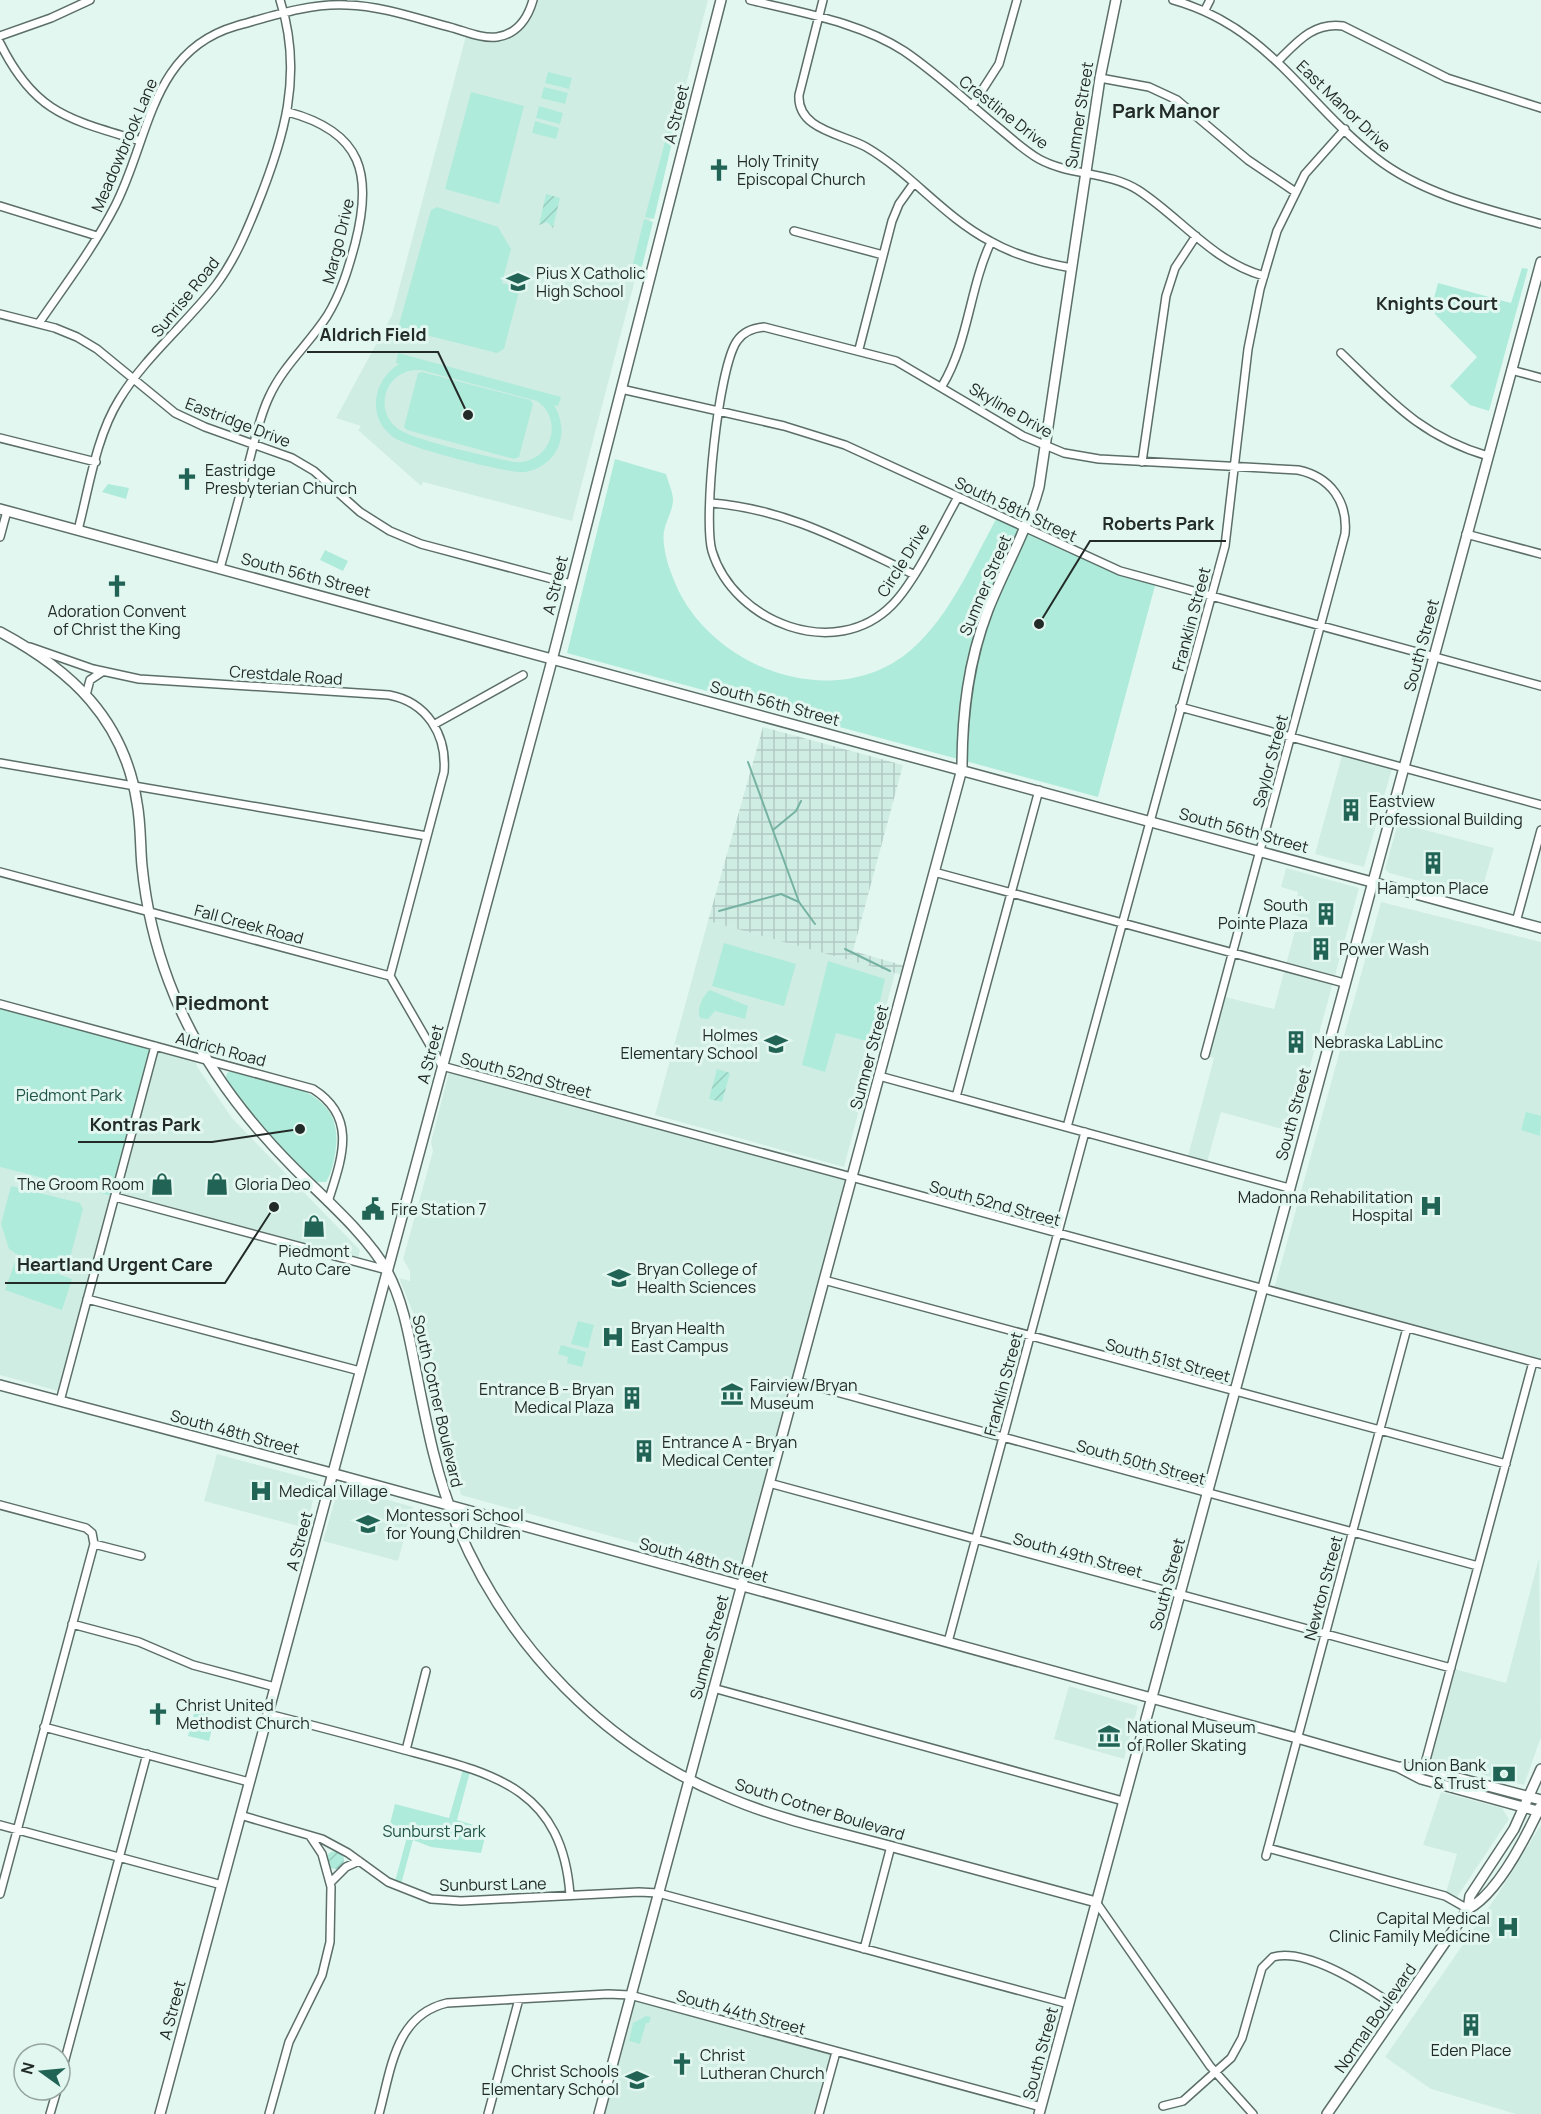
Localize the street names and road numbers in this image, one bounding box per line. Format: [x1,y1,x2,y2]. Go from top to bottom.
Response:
street label: East Manor Drive [1292,55,1396,157]
street label: Sumner Street [1060,60,1098,170]
street label: Crestline Drive [955,70,1053,154]
street label: Meadowbrook Lane [86,75,162,215]
street label: A Street [658,82,694,146]
street label: Margo Drive [317,196,359,286]
street label: Sunrise Road [146,252,224,342]
street label: Skyline Drive [965,377,1057,443]
street label: Eastridge Drive [182,392,294,452]
street label: South 58th Street [951,471,1081,547]
street label: Circle Drive [872,519,934,601]
street label: Sumner Street [954,531,1016,639]
street label: South 56th Street [239,547,373,603]
street label: A Street [537,553,573,617]
street label: Franklin Street [1167,564,1215,674]
street label: South Street [1398,596,1444,694]
street label: Crestdale Road [229,660,343,690]
street label: South 56th Street [708,675,842,731]
street label: Saylor Street [1247,712,1293,810]
street label: South 56th Street [1177,802,1311,858]
street label: Fall Creek Road [192,899,306,949]
street label: Sumner Street [844,1002,894,1112]
street label: A Street [412,1022,448,1086]
street label: Aldrich Road [174,1026,268,1072]
street label: South 52nd Street [458,1047,594,1103]
street label: South Street [1270,1065,1316,1163]
street label: South 52nd Street [927,1175,1063,1231]
street label: South Cotner Boulevard [407,1313,469,1489]
street label: Franklin Street [979,1329,1027,1439]
street label: South 51st Street [1103,1333,1233,1387]
street label: South 48th Street [168,1404,302,1460]
street label: South 50th Street [1074,1434,1208,1490]
street label: A Street [281,1509,317,1573]
street label: South 49th Street [1011,1527,1145,1583]
street label: South 48th Street [637,1532,771,1588]
street label: Newton Street [1298,1533,1348,1643]
street label: South Street [1144,1535,1190,1633]
street label: Sumner Street [684,1592,734,1702]
street label: South Cotner Boulevard [733,1773,907,1845]
street label: Sunburst Lane [439,1872,547,1896]
street label: Normal Boulevard [1329,1959,1421,2077]
street label: A Street [154,1978,190,2042]
street label: South 44th Street [674,1984,808,2040]
street label: South Street [1017,2004,1063,2102]

